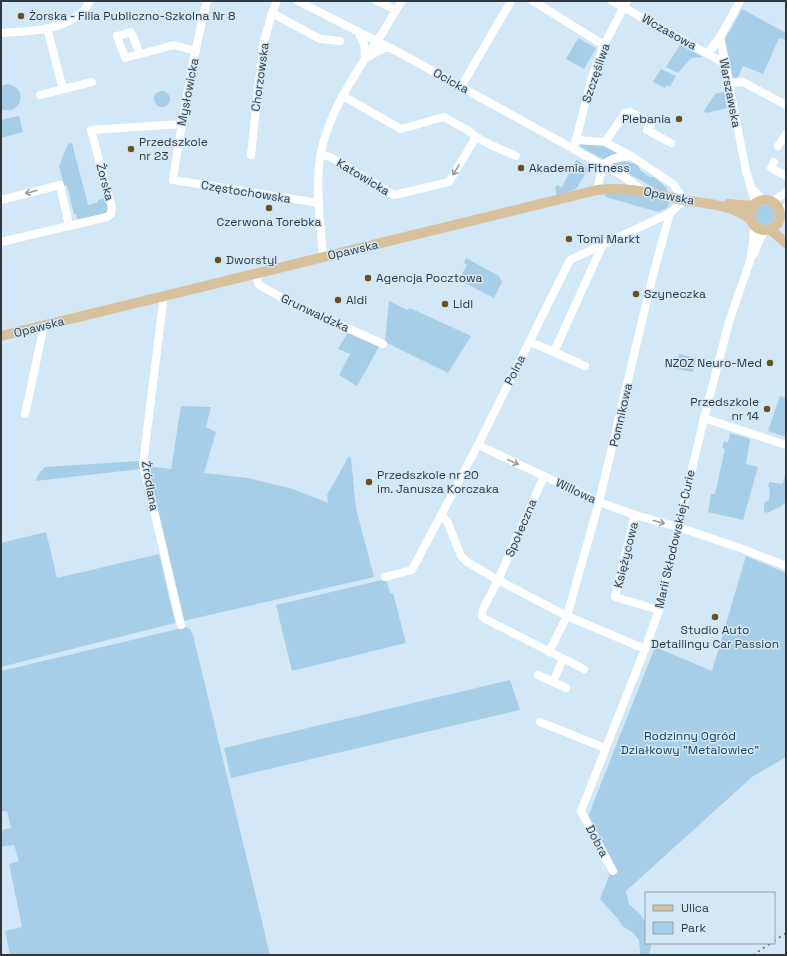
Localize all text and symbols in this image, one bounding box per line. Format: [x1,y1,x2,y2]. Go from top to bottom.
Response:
place label: Żorska - Filia Publiczno-Szkolna Nr 8 [29,8,235,24]
street label: Wczasowa [639,10,699,54]
marker: Żorska - Filia Publiczno-Szkolna Nr 8 [16,11,26,21]
street label: Chorzowska [247,41,273,112]
street label: Szczęśliwa [578,41,614,105]
street label: Mysłowicka [174,57,202,127]
street label: Warszawska [715,57,745,129]
street label: Ocicka [430,65,472,97]
place label: Plebania [622,111,671,127]
marker: Plebania [674,114,684,124]
place label: Przedszkole nr 23 [139,134,208,164]
marker: Przedszkole nr 23 [126,144,136,154]
street label: Katowicka [333,155,393,199]
place label: Akademia Fitness [529,160,630,176]
street label: Żorska [92,162,118,203]
marker: Akademia Fitness [516,163,526,173]
one-way arrow [451,164,459,176]
street label: Częstochowska [200,177,292,207]
street label: Opawska [642,183,696,209]
one-way arrow [24,189,37,196]
marker: Czerwona Torebka [264,203,274,213]
place label: Czerwona Torebka [217,214,322,230]
place label: Tomi Markt [577,231,640,247]
marker: Tomi Markt [564,234,574,244]
street label: Opawska [326,236,380,264]
place label: Dworstyl [226,252,277,268]
marker: Dworstyl [213,255,223,265]
place label: Agencja Pocztowa [376,270,483,286]
marker: Agencja Pocztowa [363,273,373,283]
place label: Szyneczka [644,286,706,302]
marker: Szyneczka [631,289,641,299]
street label: Grunwaldzka [278,290,352,336]
place label: Aldi [346,292,367,308]
marker: Aldi [333,295,343,305]
place label: Lidl [453,296,473,312]
marker: Lidl [440,299,450,309]
street label: Opawska [12,313,66,341]
street label: Polna [501,352,529,388]
place label: NZOZ Neuro-Med [665,355,762,371]
marker: NZOZ Neuro-Med [765,358,775,368]
street label: Pomnikowa [606,381,636,448]
place label: Przedszkole nr 14 [690,394,759,424]
marker: Przedszkole nr 14 [762,404,772,414]
one-way arrow [507,459,519,466]
street label: Źródlana [138,460,162,512]
place label: Przedszkole nr 20 im. Janusza Korczaka [377,467,499,497]
street label: Marii Skłodowskiej-Curie [651,468,699,610]
street label: Willowa [553,475,599,507]
marker: Przedszkole nr 20 im. Janusza Korczaka [364,477,374,487]
street label: Społeczna [502,496,540,559]
one-way arrow [652,519,665,526]
street label: Księżycowa [610,520,642,590]
marker: Studio Auto Detailingu Car Passion [710,612,720,622]
place label: Studio Auto Detailingu Car Passion [651,622,779,652]
park label: Rodzinny Ogród Działkowy "Metalowiec" [621,728,759,758]
street label: Dobra [582,822,612,860]
legend [645,892,775,944]
text: Ulica [681,900,709,916]
text: Park [681,920,706,936]

